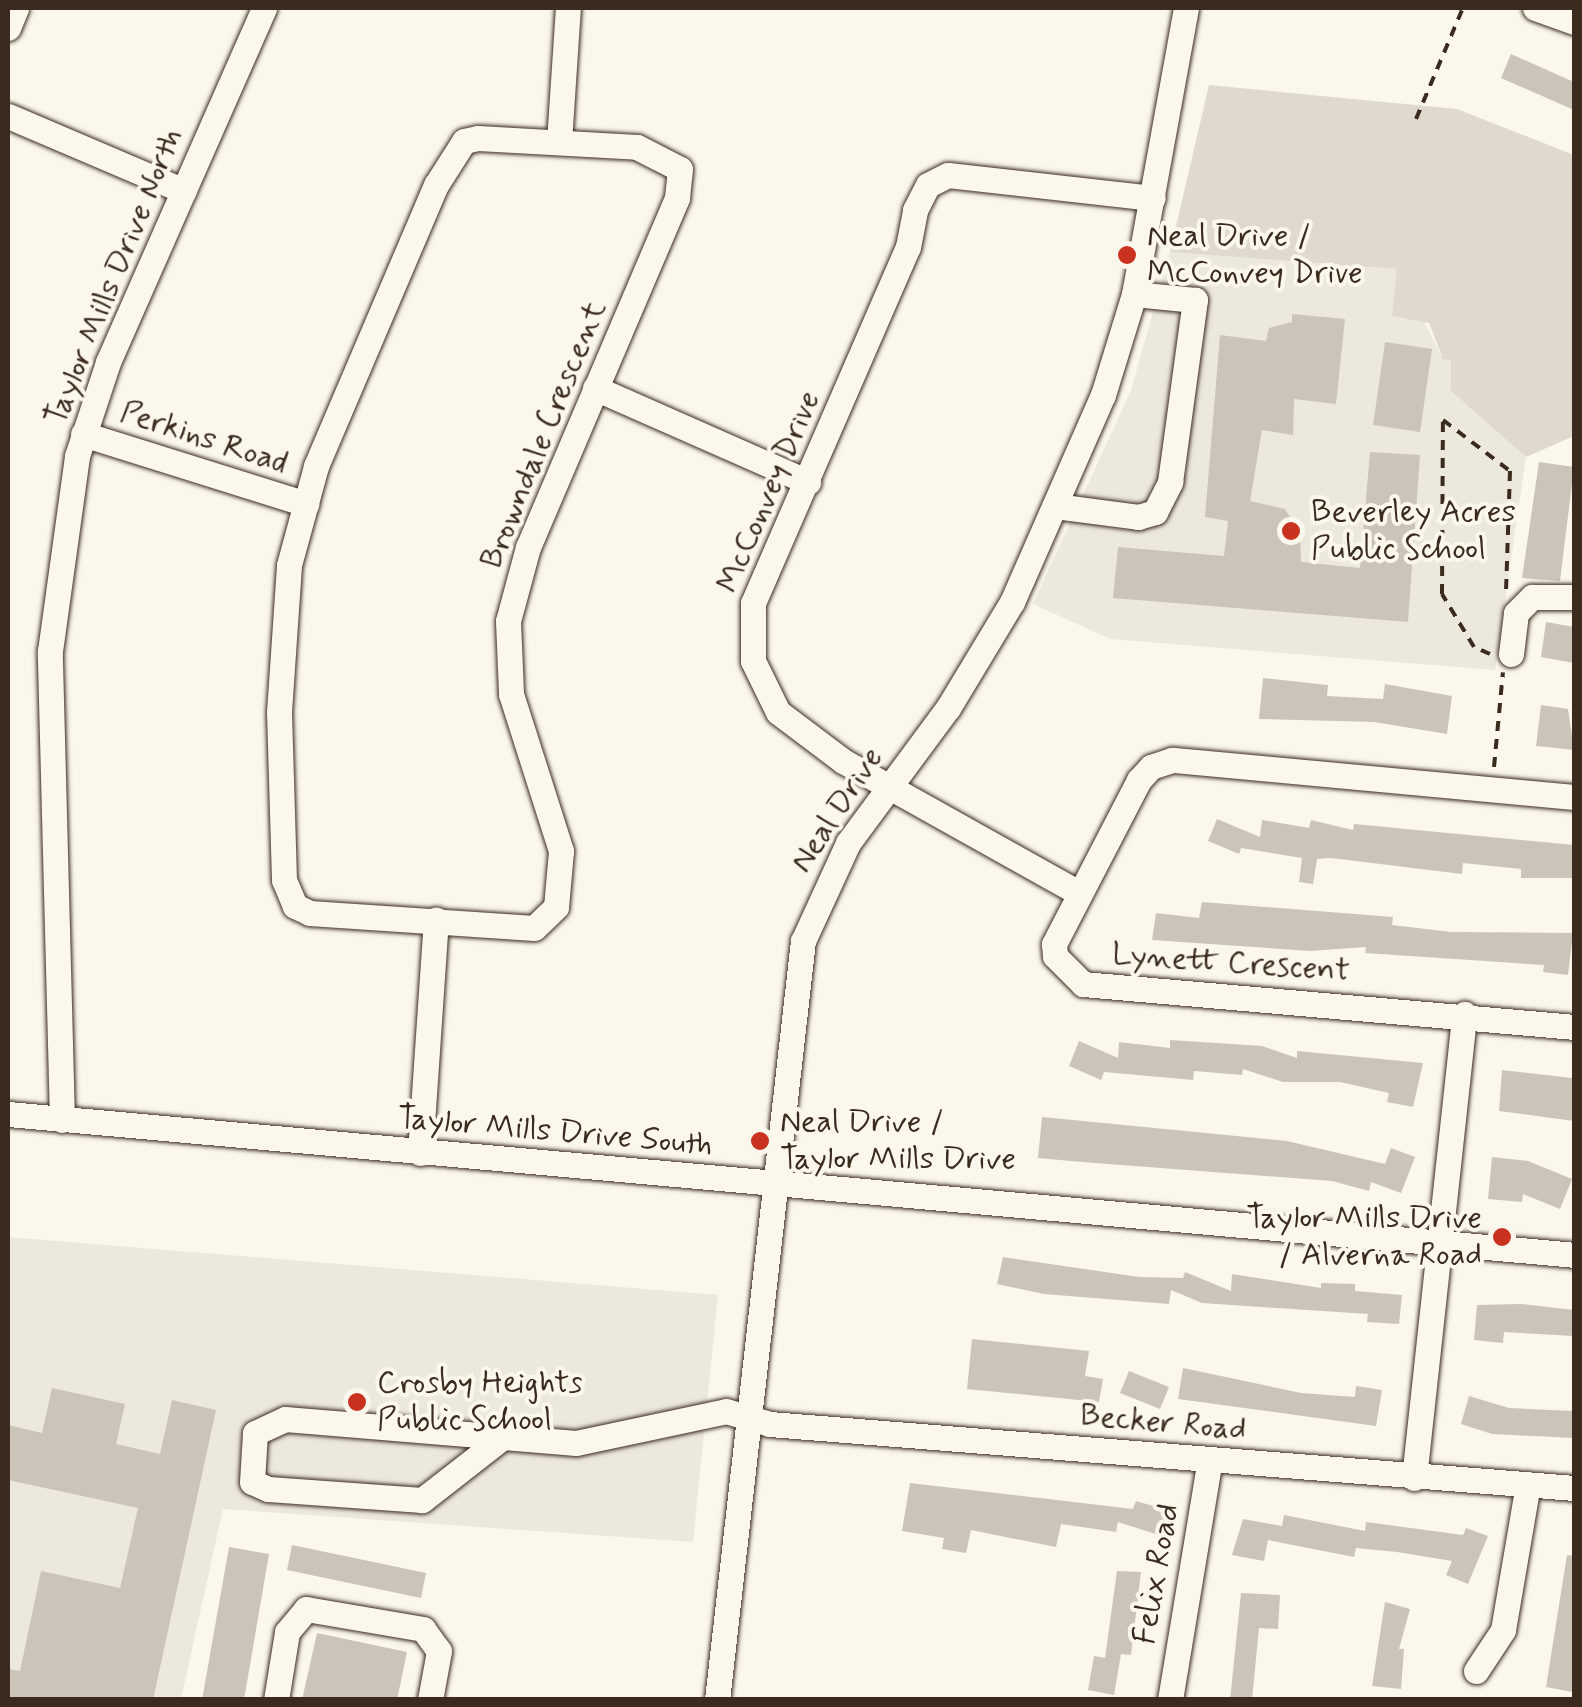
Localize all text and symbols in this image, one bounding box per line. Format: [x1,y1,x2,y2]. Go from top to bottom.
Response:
street label: Taylor Mills Drive North [37,124,191,430]
place label: Neal Drive / McConvey Drive [1147,218,1363,293]
marker: Neal Drive / McConvey Drive [1116,244,1138,266]
street label: Browndale Crescent [475,301,613,569]
street label: McConvey Drive [709,385,829,599]
street label: Perkins Road [116,393,292,483]
place label: Beverley Acres Public School [1311,494,1514,569]
marker: Beverley Acres Public School [1280,520,1302,542]
street label: Neal Drive [783,741,891,879]
street label: Lynett Crescent [1111,936,1351,990]
street label: Taylor Mills Drive South [399,1099,711,1165]
place label: Neal Drive / Taylor Mills Drive [780,1104,1011,1179]
marker: Neal Drive / Taylor Mills Drive [749,1130,771,1152]
place label: Taylor Mills Drive / Alverna Road [1251,1200,1482,1275]
marker: Taylor Mills Drive / Alverna Road [1491,1226,1513,1248]
place label: Crosby Heights Public School [377,1365,583,1440]
marker: Crosby Heights Public School [346,1391,368,1413]
street label: Becker Road [1078,1397,1248,1449]
street label: Felix Road [1126,1501,1188,1647]

